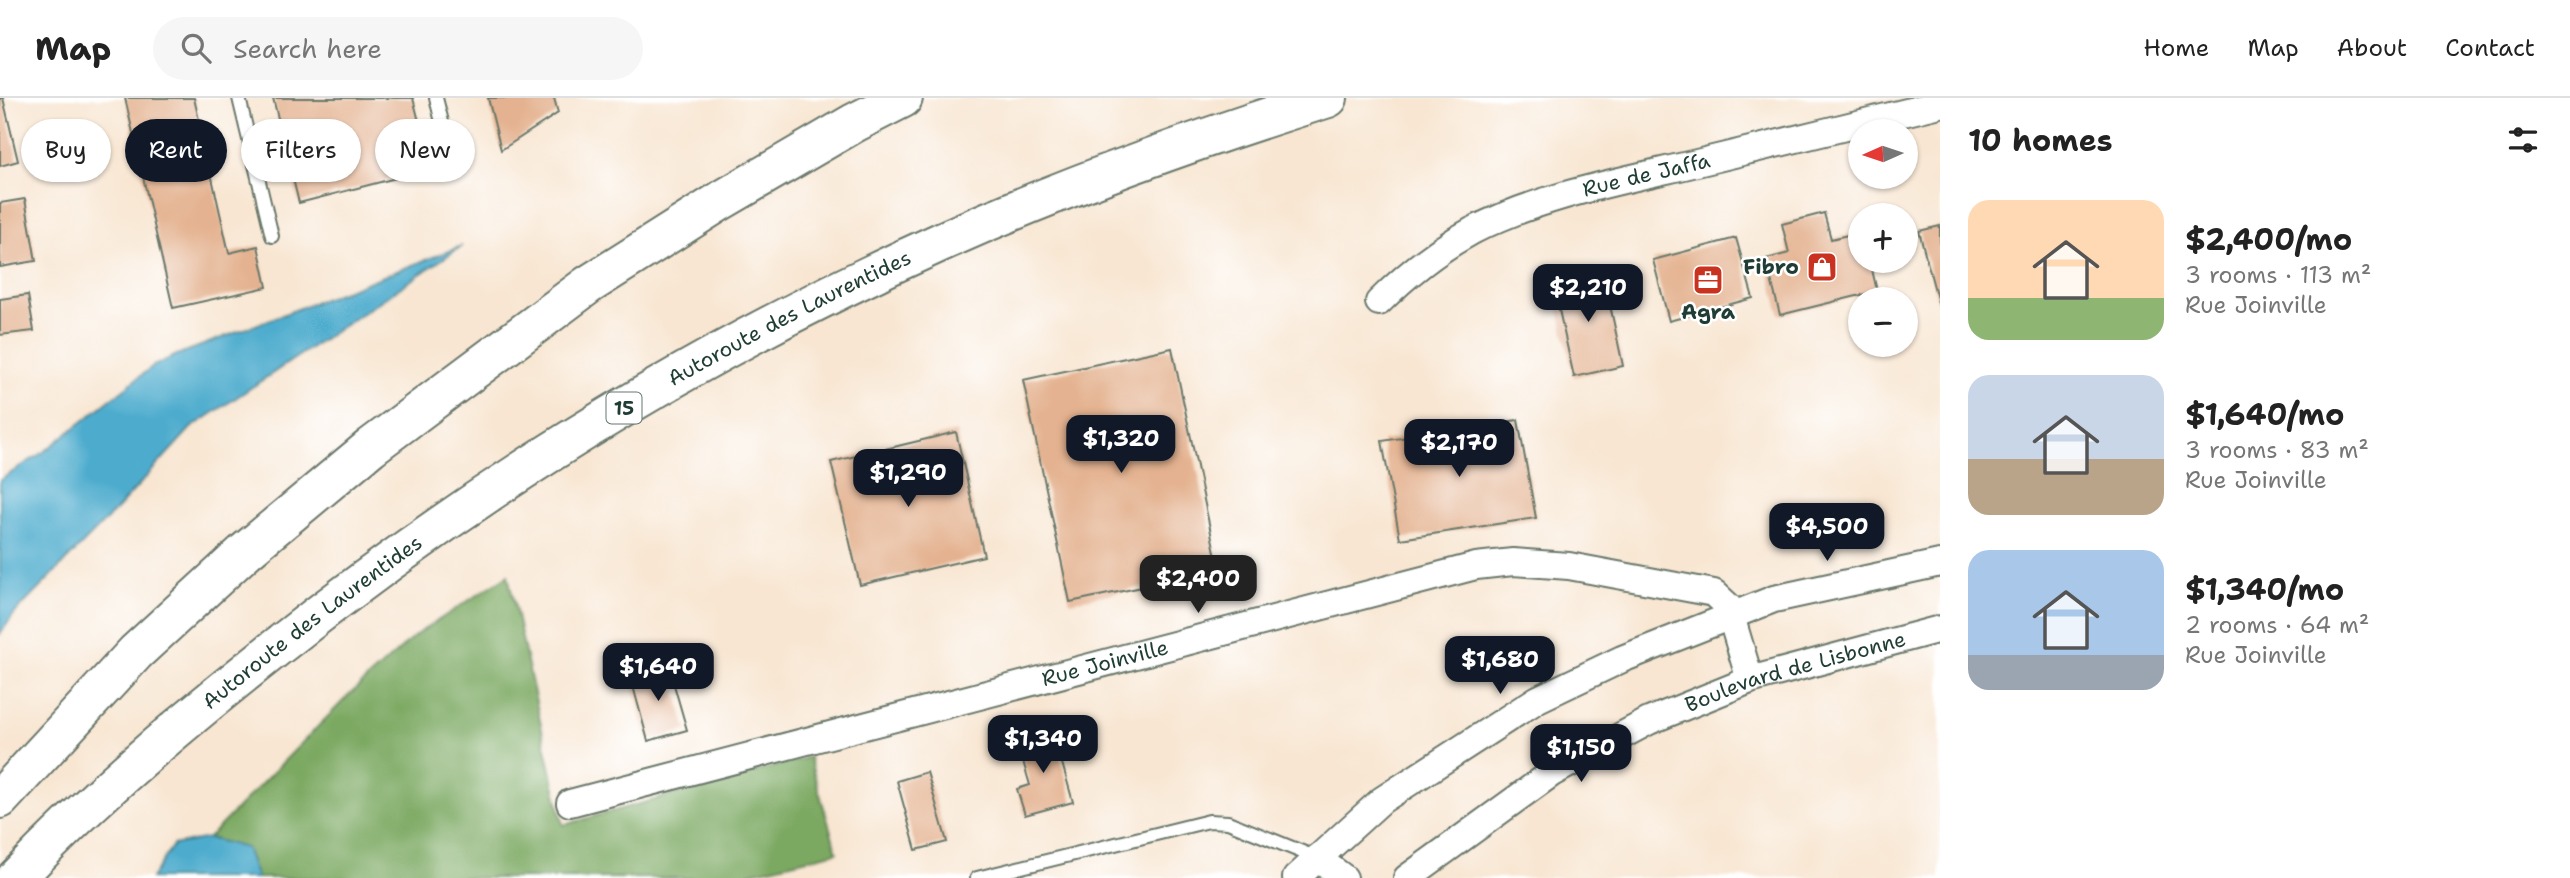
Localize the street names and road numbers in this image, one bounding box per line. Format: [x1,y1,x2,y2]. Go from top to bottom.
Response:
street label: Rue de Jaffa [1579,146,1713,204]
street label: Autoroute des Laurentides [663,243,916,393]
road number: 15 [606,392,642,424]
street label: Autoroute des Laurentides [196,529,428,716]
street label: Boulevard de Lisbonne [1681,625,1909,719]
street label: Rue Joinville [1039,633,1171,693]

